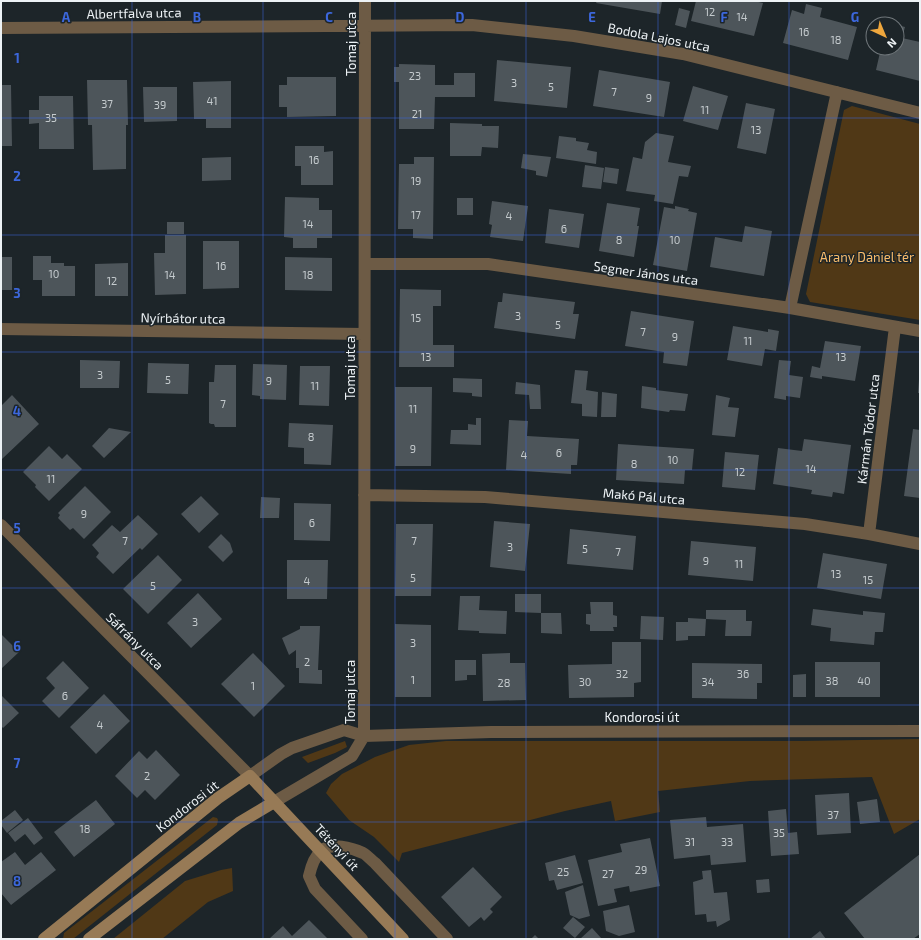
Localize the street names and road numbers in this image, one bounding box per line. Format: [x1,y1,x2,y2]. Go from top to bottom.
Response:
street label: Albertfalva utca [86,4,182,22]
street label: Tomaj utca [343,12,359,76]
street label: Bodola Lajos utca [606,19,712,55]
street label: Segner János utca [593,258,699,288]
street label: Nyírbátor utca [140,309,226,327]
street label: Tomaj utca [342,336,358,400]
street label: Kármán Tódor utca [853,373,883,485]
street label: Makó Pál utca [602,484,686,508]
street label: Sáfrány utca [103,609,167,673]
street label: Tomaj utca [342,660,358,724]
street label: Kondorosi út [605,709,679,725]
street label: Kondorosi út [153,777,221,835]
street label: Tétényi út [311,820,363,874]

